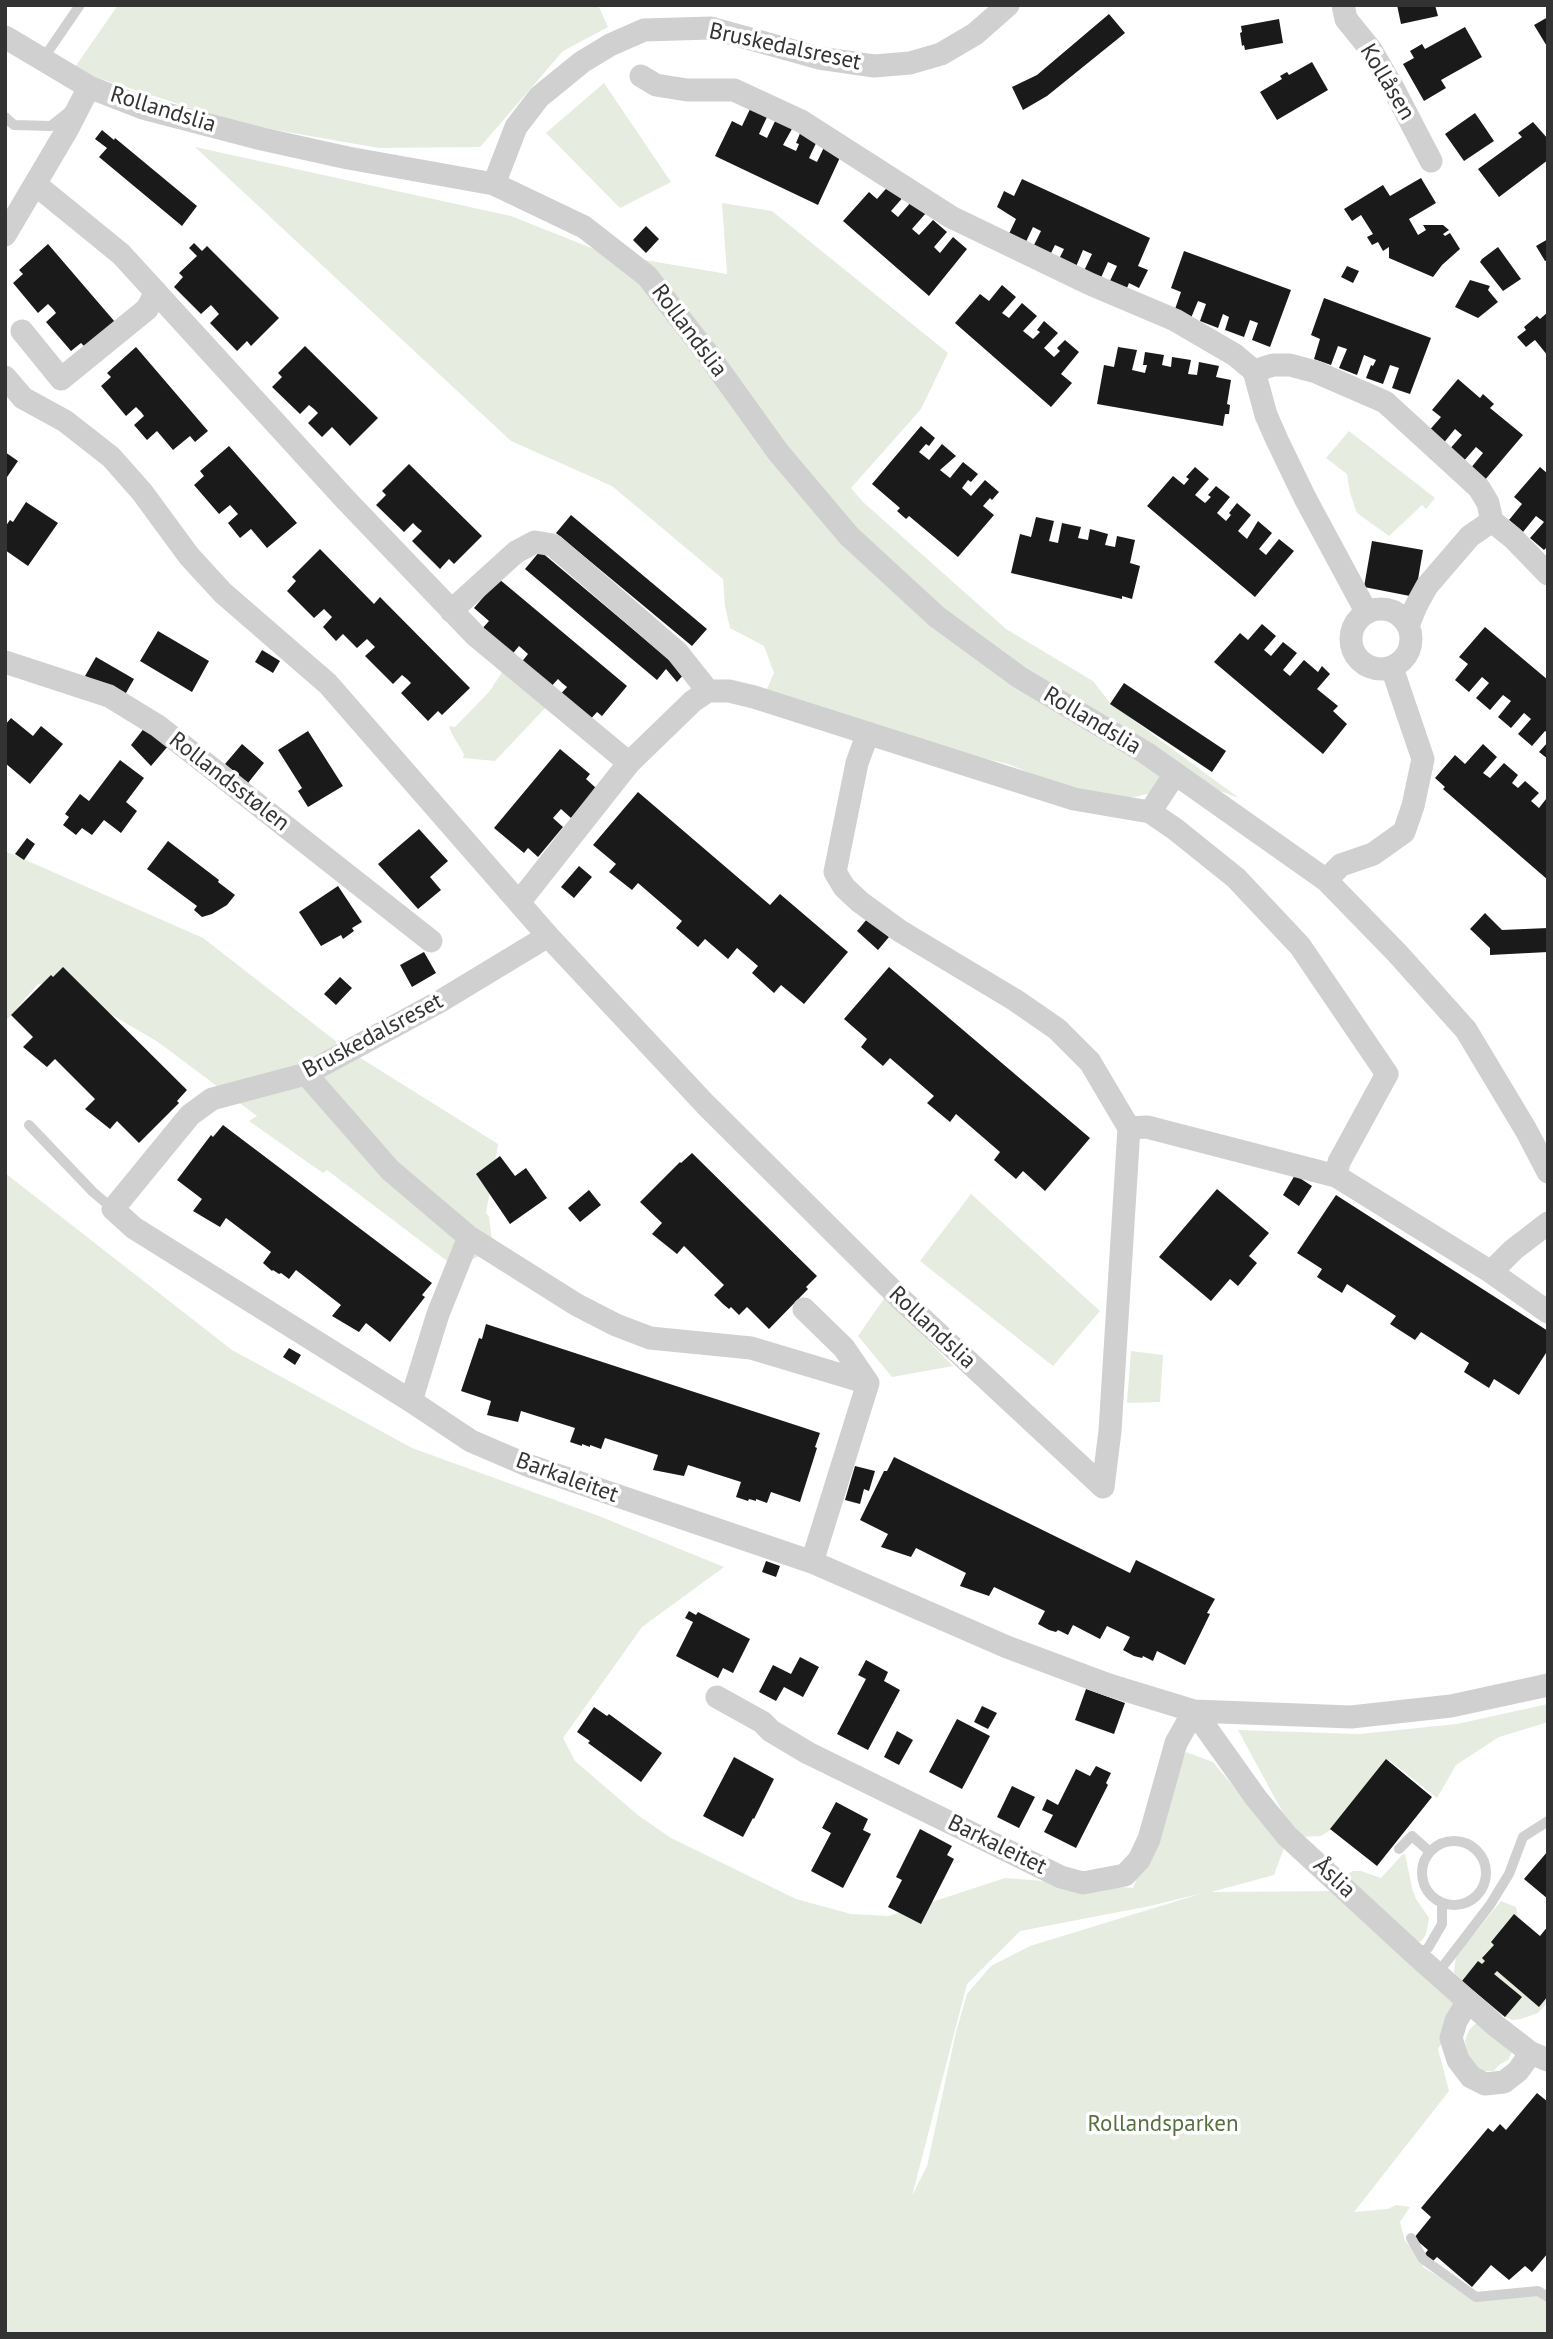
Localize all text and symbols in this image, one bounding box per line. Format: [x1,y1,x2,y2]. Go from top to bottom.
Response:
street label: Bruskedalsreset [707,17,863,77]
street label: Kollåsen [1354,39,1420,125]
street label: Rollandslia [107,81,219,139]
street label: Rollandslia [645,279,733,383]
street label: Rollandslia [1038,681,1146,761]
street label: Rollandsstølen [163,727,295,837]
street label: Bruskedalsreset [298,988,448,1084]
street label: Rollandslia [883,1281,981,1375]
street label: Barkaleitet [512,1447,622,1509]
street label: Barkaleitet [943,1809,1051,1881]
street label: Åslia [1307,1852,1361,1904]
park label: Rollandsparken [1087,2110,1239,2138]

